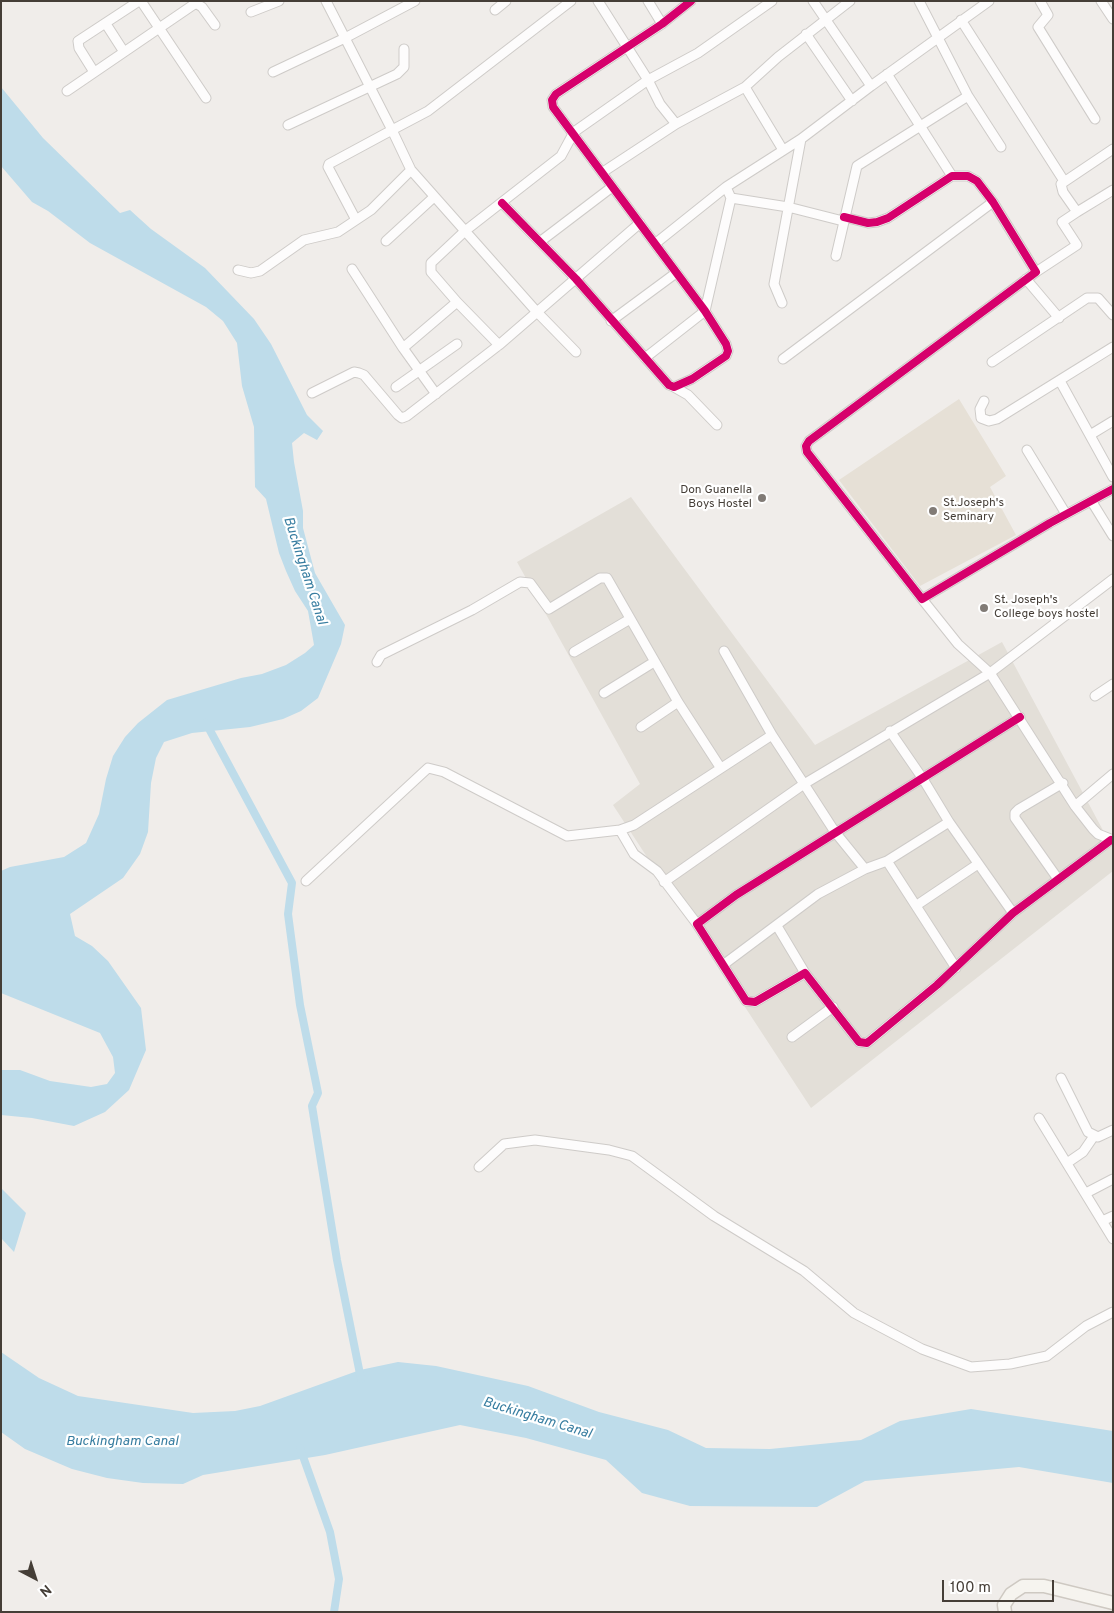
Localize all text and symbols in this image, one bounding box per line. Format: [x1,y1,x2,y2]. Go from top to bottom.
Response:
place label: Don Guanella Boys Hostel [680,484,752,512]
marker: Don Guanella Boys Hostel [756,492,768,504]
place label: St.Joseph's Seminary [943,497,1004,525]
marker: St.Joseph's Seminary [927,505,939,517]
water label: Buckingham Canal [279,515,329,627]
place label: St. Joseph's College boys hostel [994,594,1099,622]
marker: St. Joseph's College boys hostel [978,602,990,614]
water label: Buckingham Canal [481,1394,593,1444]
water label: Buckingham Canal [66,1434,178,1450]
north arrow [10,1553,60,1603]
scale bar [944,1570,1056,1602]
text: 100 m [950,1579,991,1598]
text: N [36,1580,54,1600]

